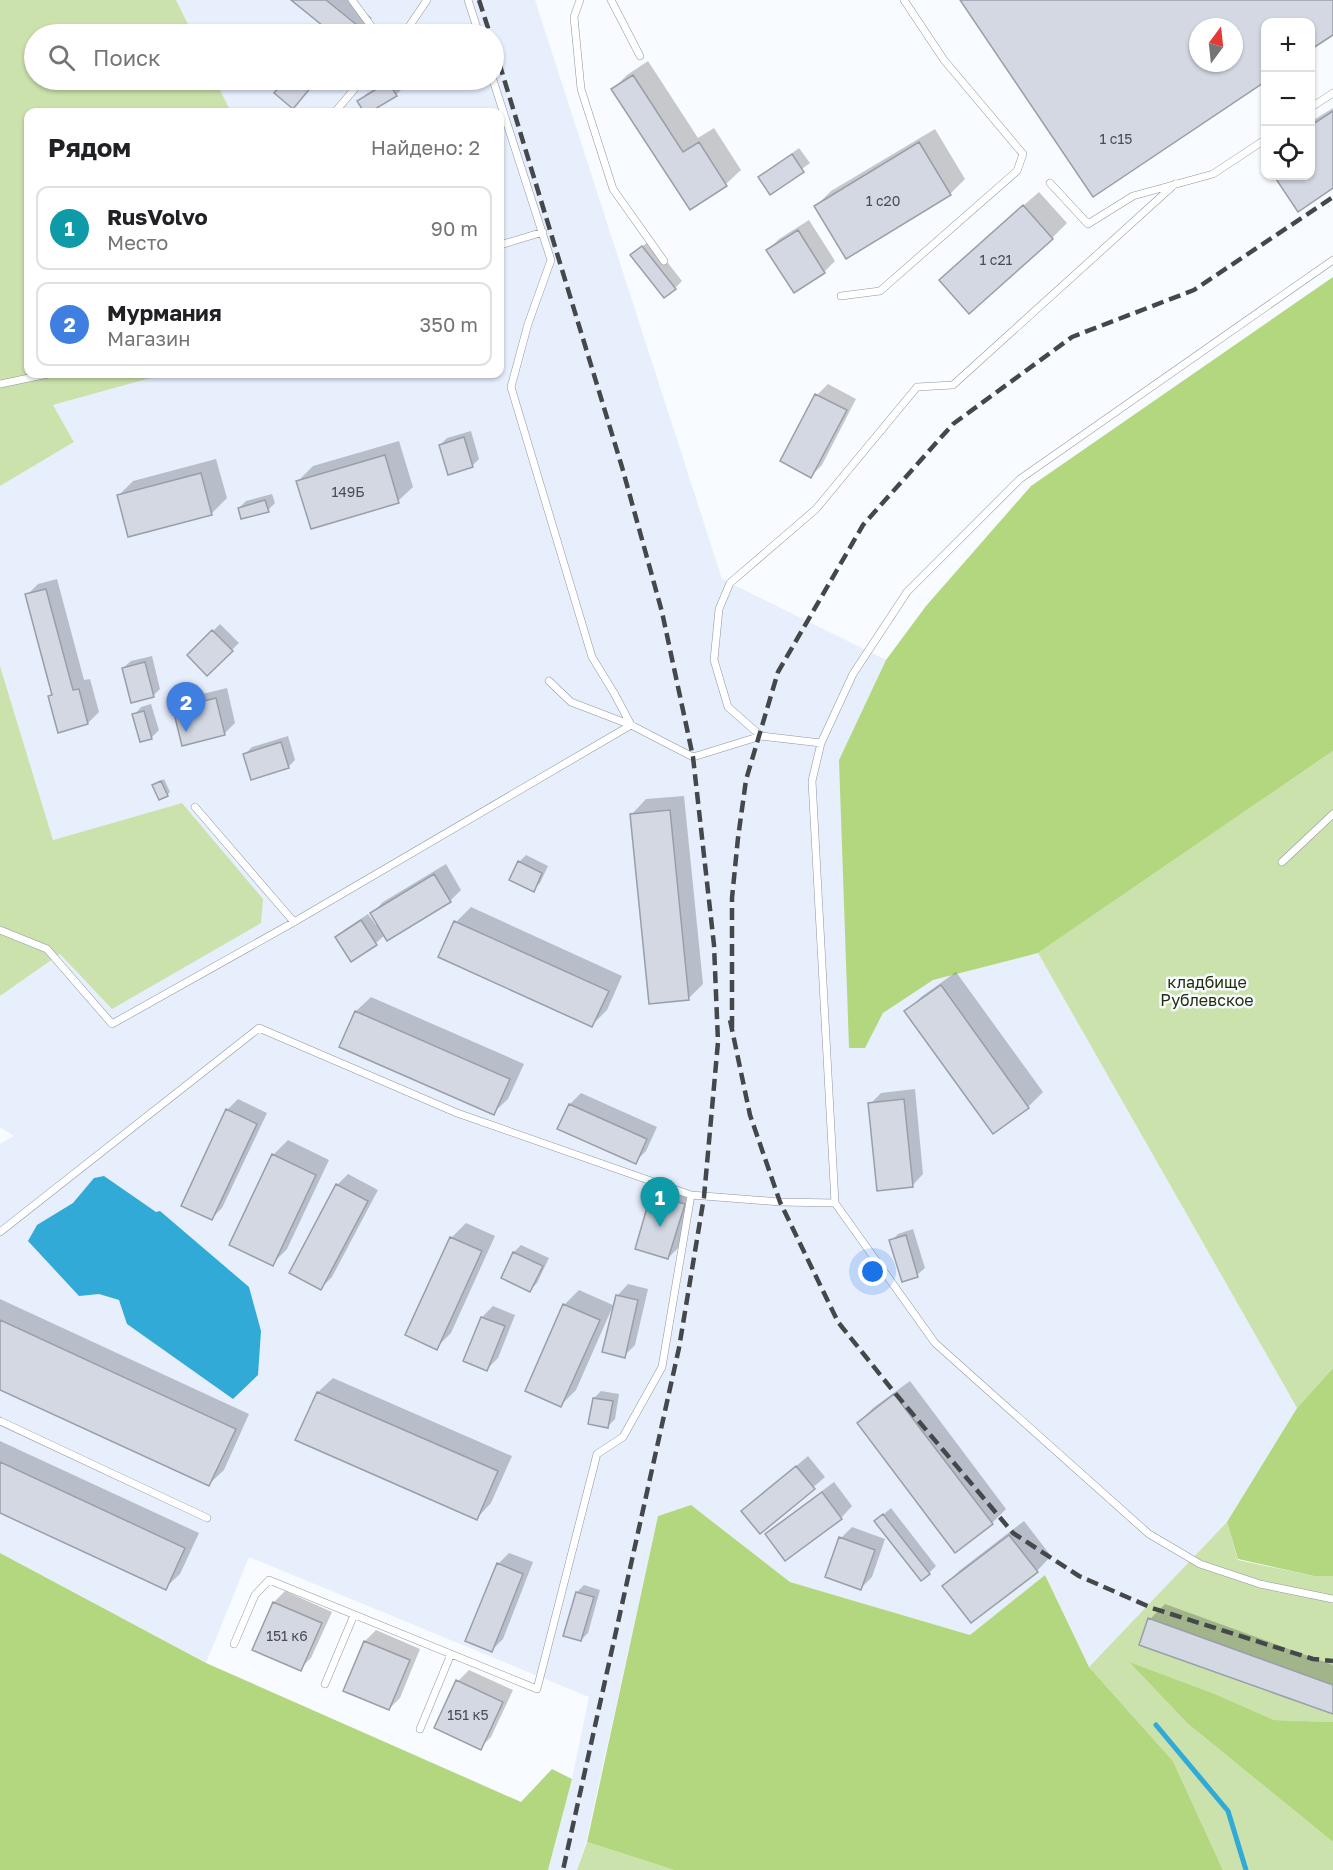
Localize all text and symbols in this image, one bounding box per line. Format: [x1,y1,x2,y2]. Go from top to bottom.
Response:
north arrow [1189,18,1243,72]
map controls [1261,18,1315,180]
button: + [1261,18,1315,72]
search box [24,24,504,90]
icon: search [45,41,78,74]
text: Поиск [93,44,161,71]
button: − [1261,72,1315,126]
button: locate [1261,126,1315,180]
house number: 1 с15 [1100,130,1132,147]
text: Рядом [48,132,131,163]
text: Найдено: 2 [371,135,480,159]
house number: 1 с20 [866,192,900,209]
text: RusVolvo [107,203,208,230]
text: 1 [64,216,75,240]
text: 90 m [431,216,478,240]
text: Место [107,230,168,254]
house number: 1 с21 [980,251,1013,268]
text: Мурмания [107,299,222,326]
text: 2 [63,312,76,336]
text: 350 m [420,312,478,336]
text: Магазин [107,326,191,350]
house number: 149Б [331,483,365,500]
pin: 2 [166,682,206,732]
park label: кладбище Рублевское [1160,972,1254,1010]
pin: 1 [640,1178,680,1227]
your location [858,1257,887,1286]
house number: 151 к6 [266,1627,308,1644]
house number: 151 к5 [447,1706,489,1723]

